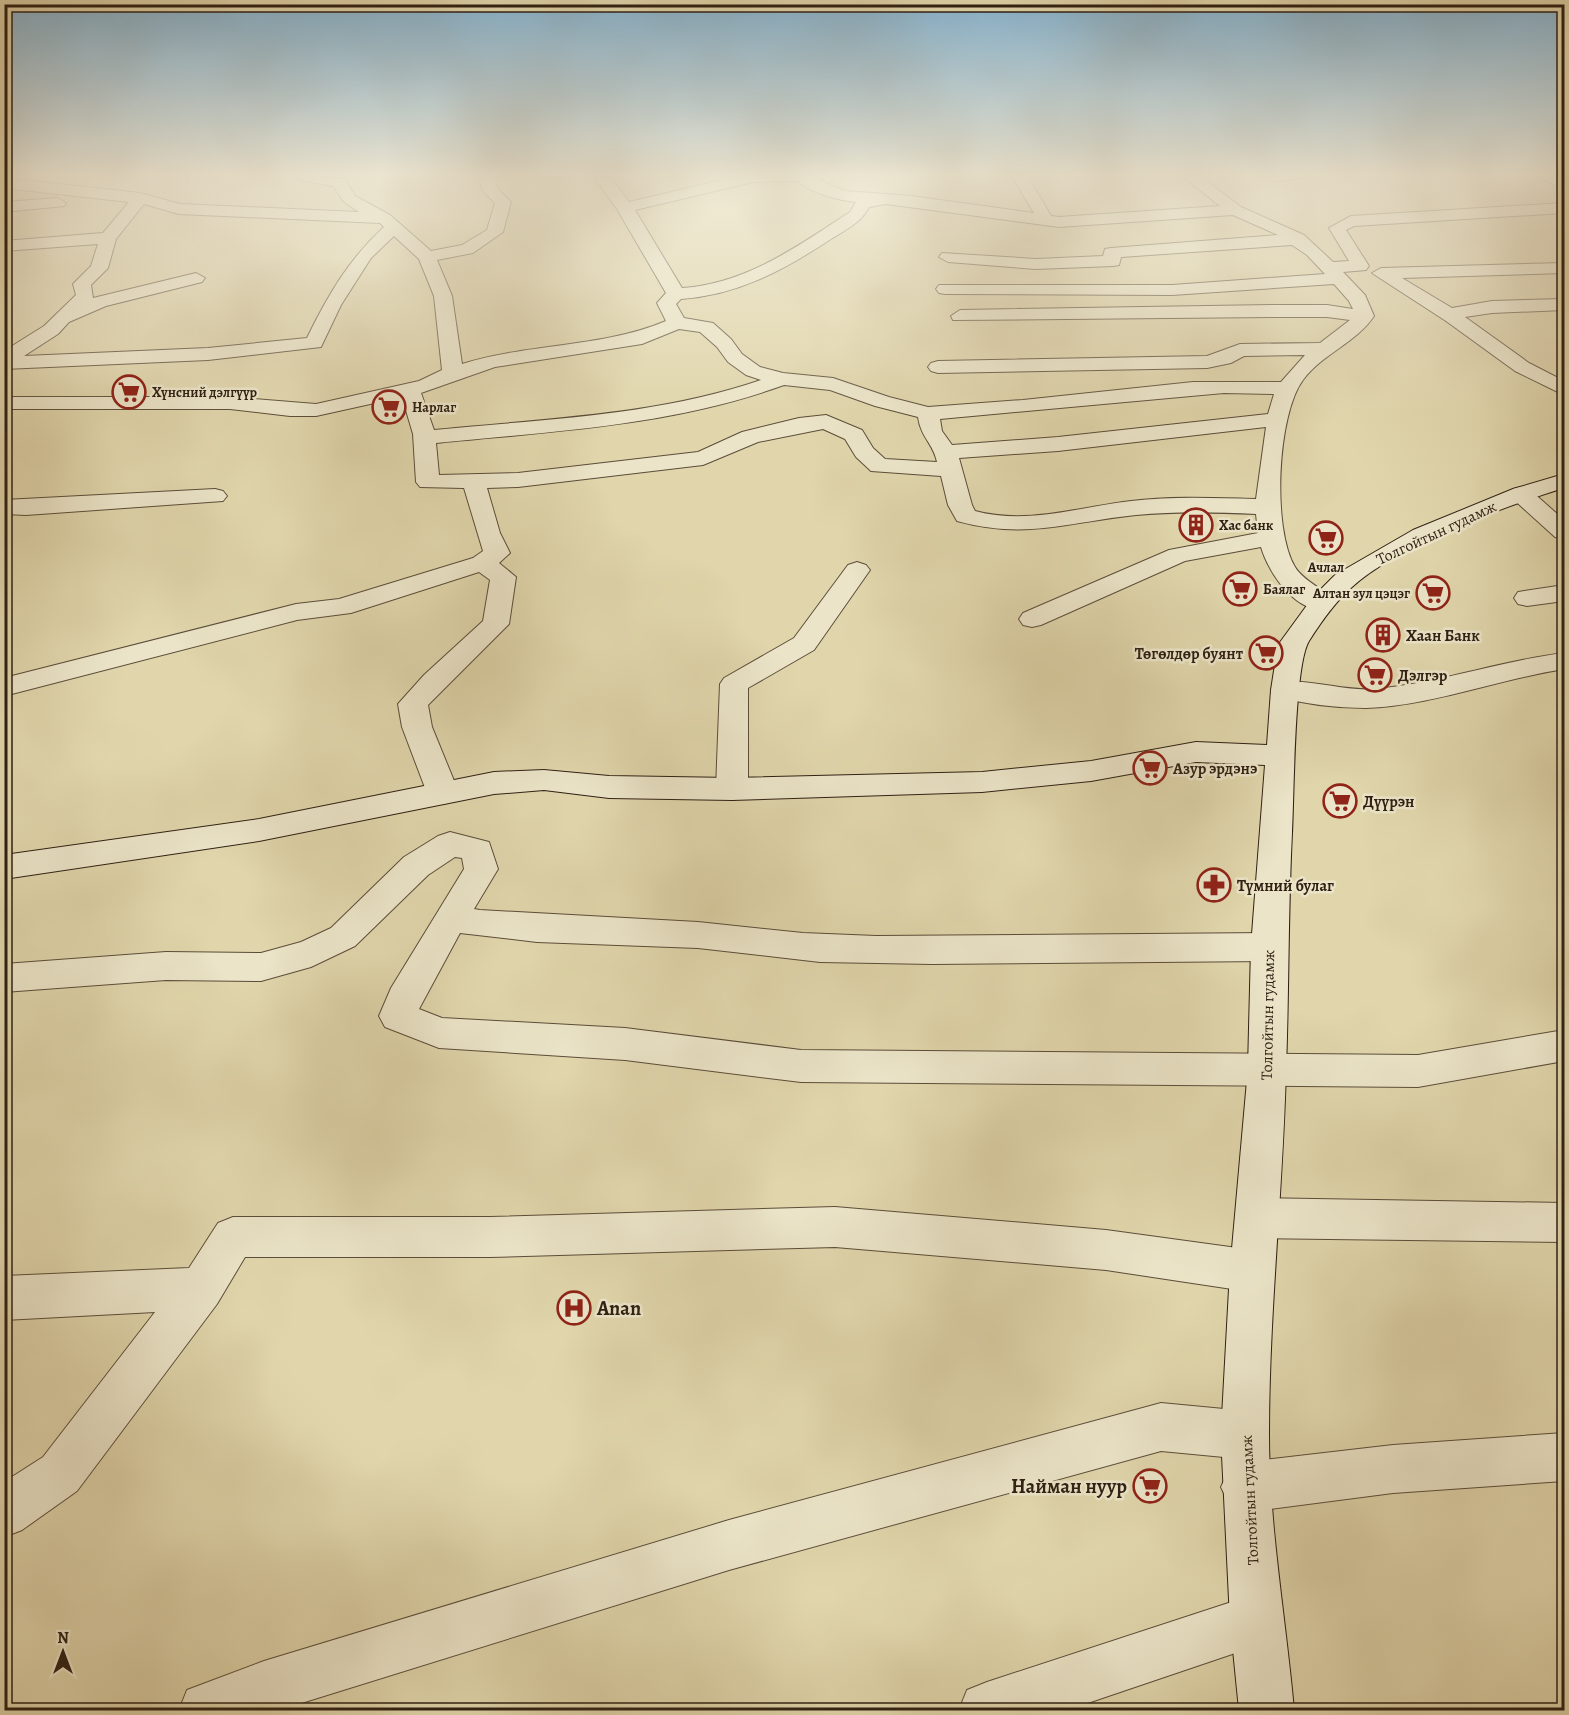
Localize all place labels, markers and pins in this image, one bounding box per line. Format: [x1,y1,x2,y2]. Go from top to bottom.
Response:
supermarket icon: Хүнсний дэлгүүр [111,374,147,410]
place label: Хүнсний дэлгүүр [152,383,258,402]
supermarket icon: Нарлаг [371,389,407,425]
place label: Нарлаг [412,398,456,417]
building icon: Хас банк [1178,507,1214,543]
place label: Хас банк [1219,516,1274,535]
supermarket icon: Ачлал [1308,520,1344,556]
place label: Ачлал [1307,558,1344,577]
supermarket icon: Баялаг [1222,571,1258,607]
supermarket icon: Алтан зул цэцэг [1415,575,1451,611]
place label: Баялаг [1263,580,1305,599]
place label: Алтан зул цэцэг [1312,584,1410,603]
building icon: Хаан Банк [1365,617,1401,653]
place label: Хаан Банк [1406,625,1480,647]
supermarket icon: Төгөлдөр буянт [1248,635,1284,671]
place label: Төгөлдөр буянт [1135,643,1244,665]
supermarket icon: Дэлгэр [1357,657,1393,693]
place label: Дэлгэр [1398,665,1448,687]
supermarket icon: Азур эрдэнэ [1132,750,1168,786]
place label: Азур эрдэнэ [1172,758,1257,780]
supermarket icon: Дүүрэн [1322,783,1358,819]
place label: Дүүрэн [1363,791,1415,813]
pharmacy icon: Түмний булаг [1196,867,1232,903]
place label: Түмний булаг [1237,875,1334,897]
hospital icon: Anan [556,1290,592,1326]
place label: Anan [596,1295,641,1322]
supermarket icon: Найман нуур [1132,1468,1168,1504]
place label: Найман нуур [1011,1473,1127,1500]

